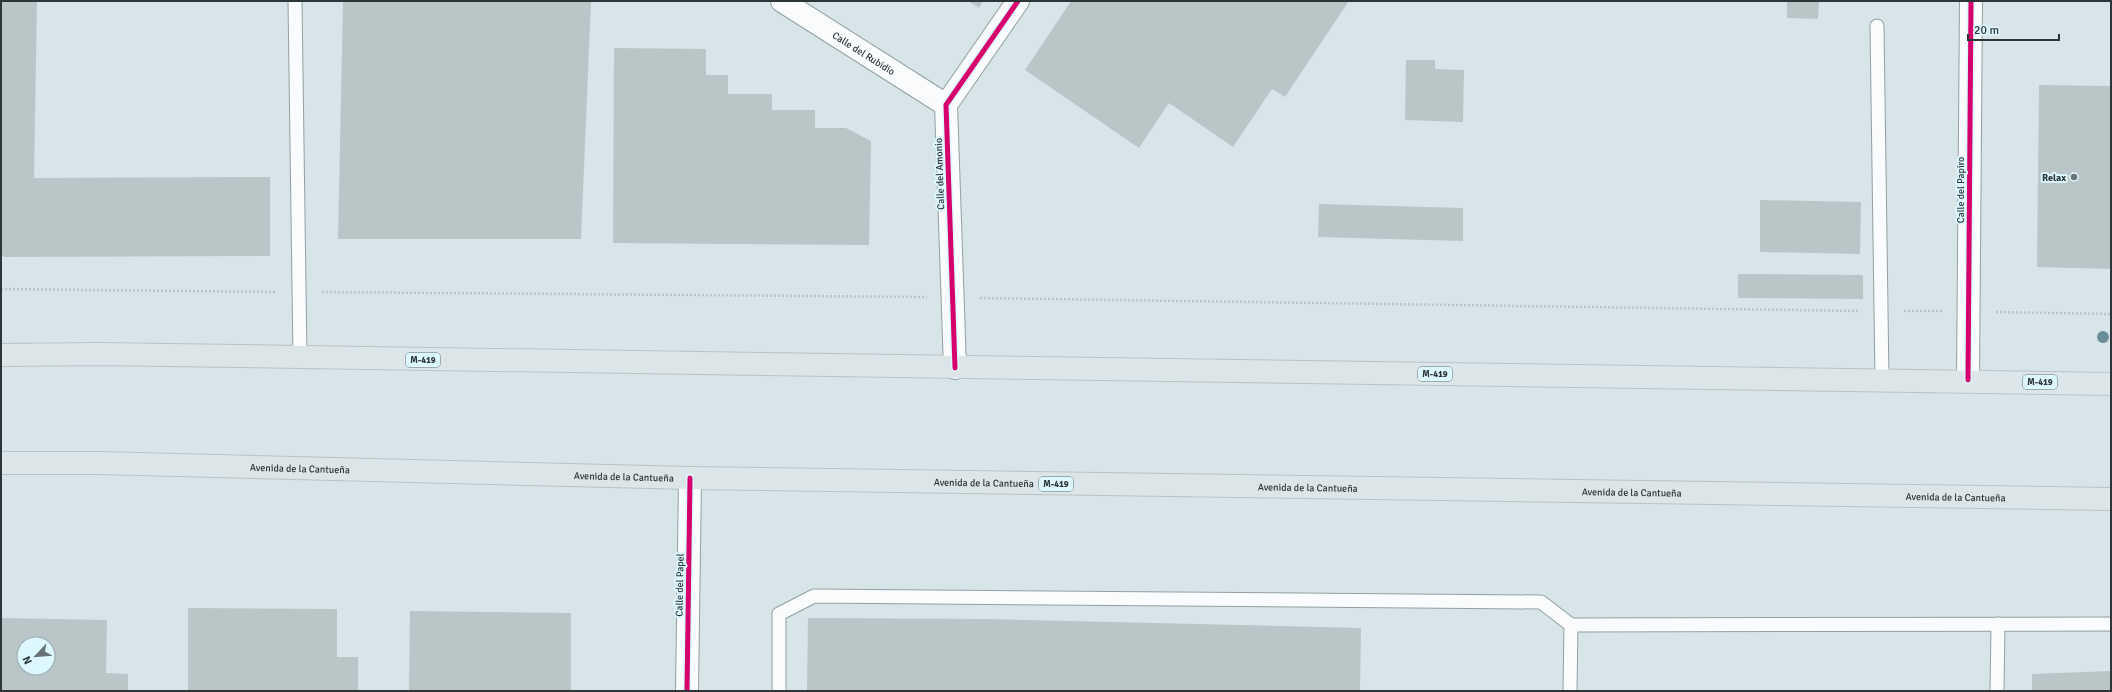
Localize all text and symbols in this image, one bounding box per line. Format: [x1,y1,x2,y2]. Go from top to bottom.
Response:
scale bar [1968,16,2059,42]
text: 20 m [1974,23,1999,38]
street label: Calle del Rubidio [830,29,897,78]
street label: Calle del Amonio [933,138,947,210]
street label: Calle del Papiro [1955,157,1967,223]
place label: Relax [2042,172,2066,184]
marker: Relax [2069,172,2079,182]
road number: M-419 [406,353,440,367]
road number: M-419 [1418,367,1452,381]
road number: M-419 [2023,375,2057,389]
street label: Avenida de la Cantueña [250,462,350,476]
street label: Avenida de la Cantueña [574,470,674,485]
street label: Avenida de la Cantueña [934,477,1034,490]
road number: M-419 [1039,477,1073,491]
street label: Avenida de la Cantueña [1258,481,1358,495]
street label: Avenida de la Cantueña [1582,486,1682,500]
street label: Avenida de la Cantueña [1906,491,2006,504]
street label: Calle del Papel [673,553,687,617]
north arrow [16,636,56,676]
text: N [20,654,35,666]

